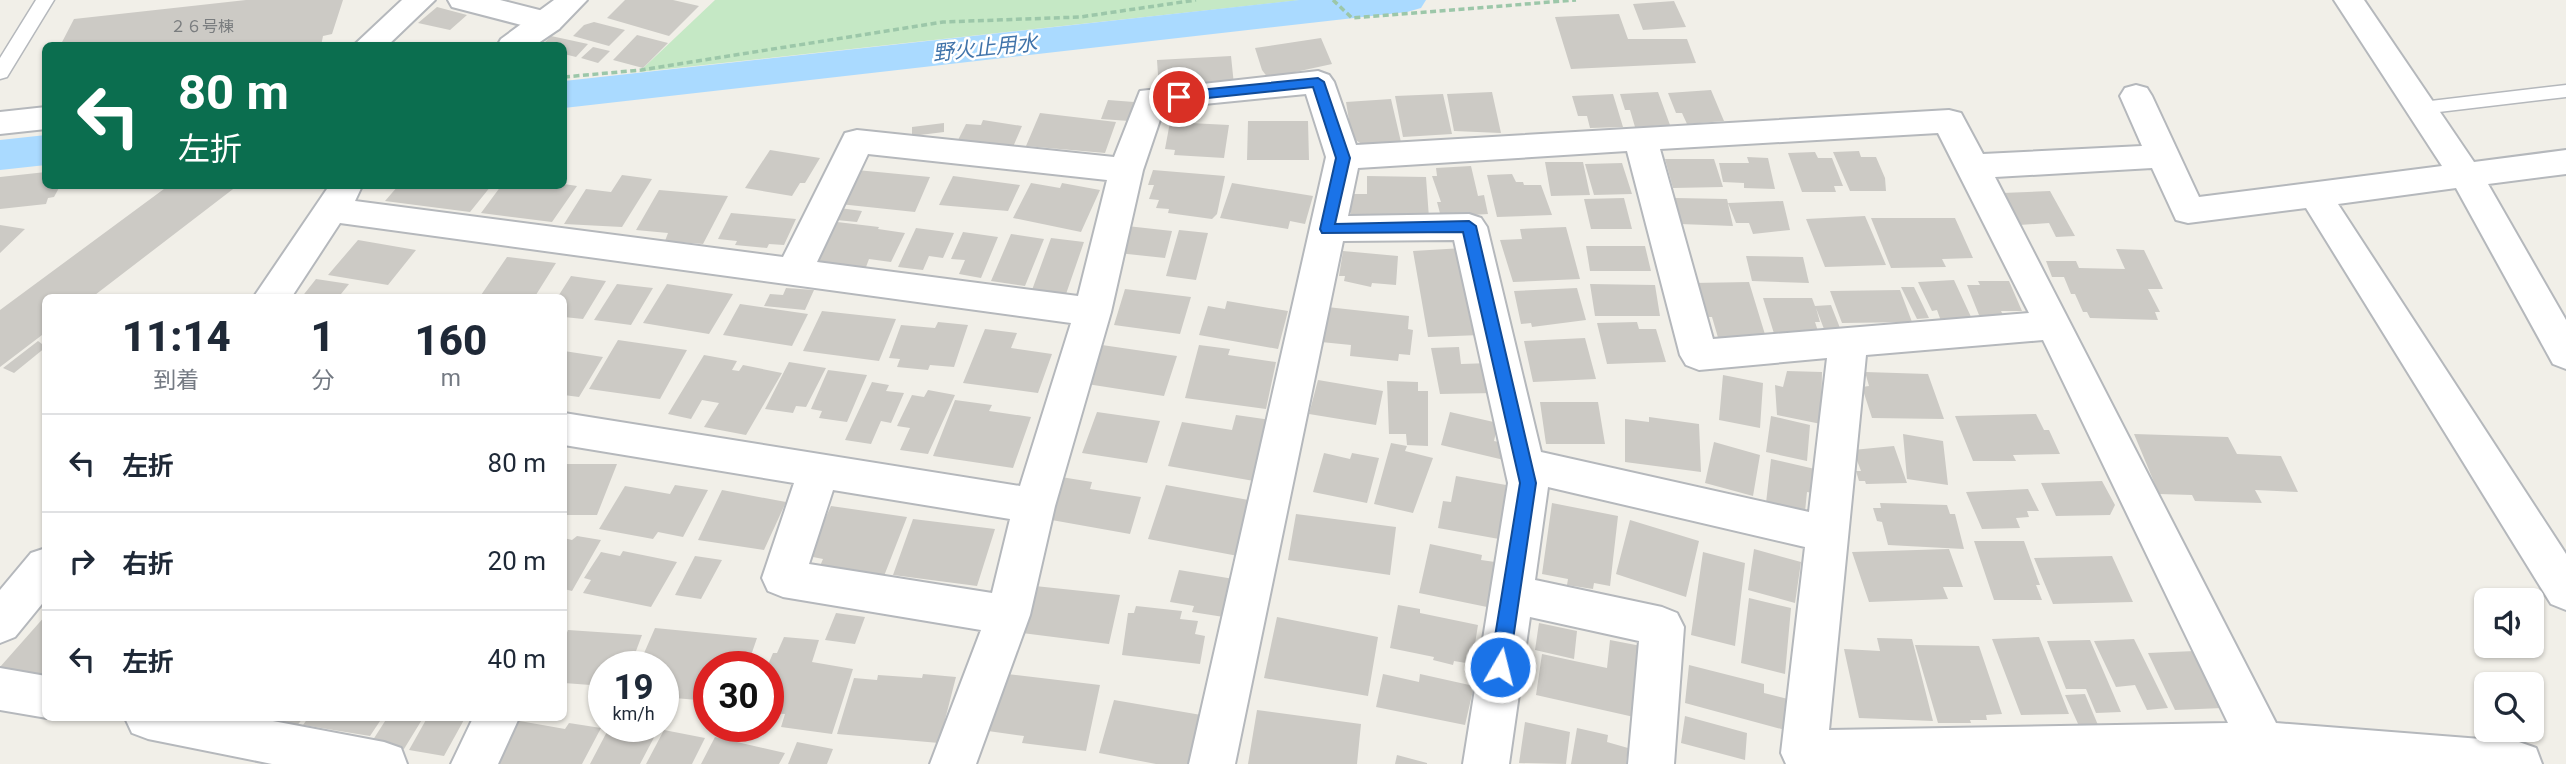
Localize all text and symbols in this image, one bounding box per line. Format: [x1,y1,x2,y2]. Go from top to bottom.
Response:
house number: ２６号棟 [170,17,234,36]
water label: 野火止用水 [932,30,1040,65]
text: 80 m [178,64,289,121]
pin [1149,67,1209,127]
icon: left [63,70,154,161]
icon: arrive [1160,78,1198,116]
text: 左折 [178,130,242,168]
text: 11:14 [122,312,231,361]
text: 1 [311,312,335,361]
text: 160 [415,316,487,365]
text: m [441,365,461,392]
text: 到着 [153,367,199,394]
text: 分 [311,367,334,394]
icon: left [63,444,101,482]
text: 80 m [488,448,546,478]
text: 左折 [122,451,174,481]
icon: right [63,542,101,580]
text: 20 m [488,546,546,576]
text: 右折 [122,549,174,579]
map controls [2474,588,2544,742]
button: sound [2474,588,2544,658]
position arrow [1463,630,1537,704]
icon: left [63,640,101,678]
text: 40 m [488,644,546,674]
text: 左折 [122,647,174,677]
speed limit sign: 30 [693,651,784,742]
text: 19 [613,667,654,708]
button: search [2474,672,2544,742]
text: km/h [612,703,655,724]

